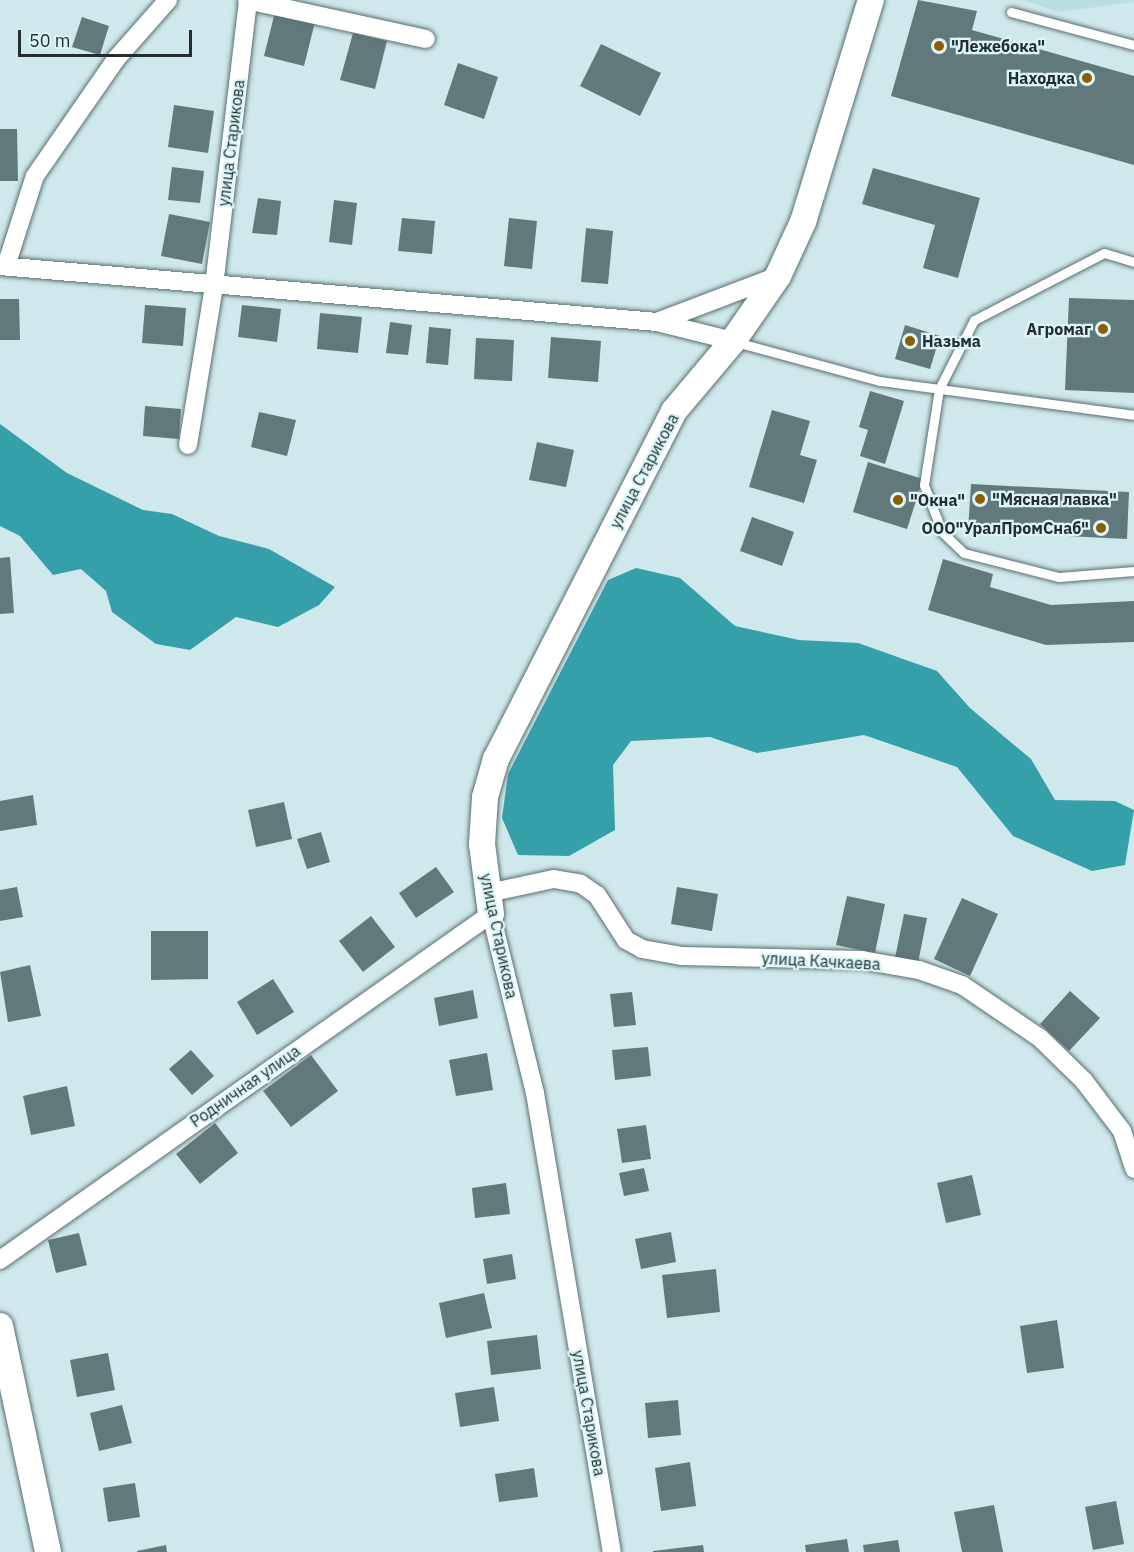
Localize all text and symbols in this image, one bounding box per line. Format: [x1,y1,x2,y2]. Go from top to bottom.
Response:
scale bar [21,18,195,56]
text: 50 m [29,29,71,52]
place label: "Лежебока" [951,36,1045,56]
marker: "Лежебока" [932,39,946,53]
place label: Находка [1008,68,1075,88]
marker: Находка [1080,71,1094,85]
street label: улица Старикова [214,79,248,207]
place label: Агромаг [1026,319,1091,339]
marker: Агромаг [1096,322,1110,336]
place label: Назьма [922,331,981,351]
marker: Назьма [903,334,917,348]
street label: улица Старикова [606,410,682,532]
place label: "Мясная лавка" [992,489,1117,509]
place label: "Окна" [910,490,965,510]
marker: "Мясная лавка" [973,492,987,506]
marker: "Окна" [891,493,905,507]
place label: ООО"УралПромСнаб" [921,518,1089,538]
marker: ООО"УралПромСнаб" [1094,521,1108,535]
street label: улица Старикова [476,872,522,1000]
street label: улица Качкаева [761,948,881,974]
street label: Родничная улица [186,1041,304,1131]
street label: улица Старикова [568,1349,610,1477]

